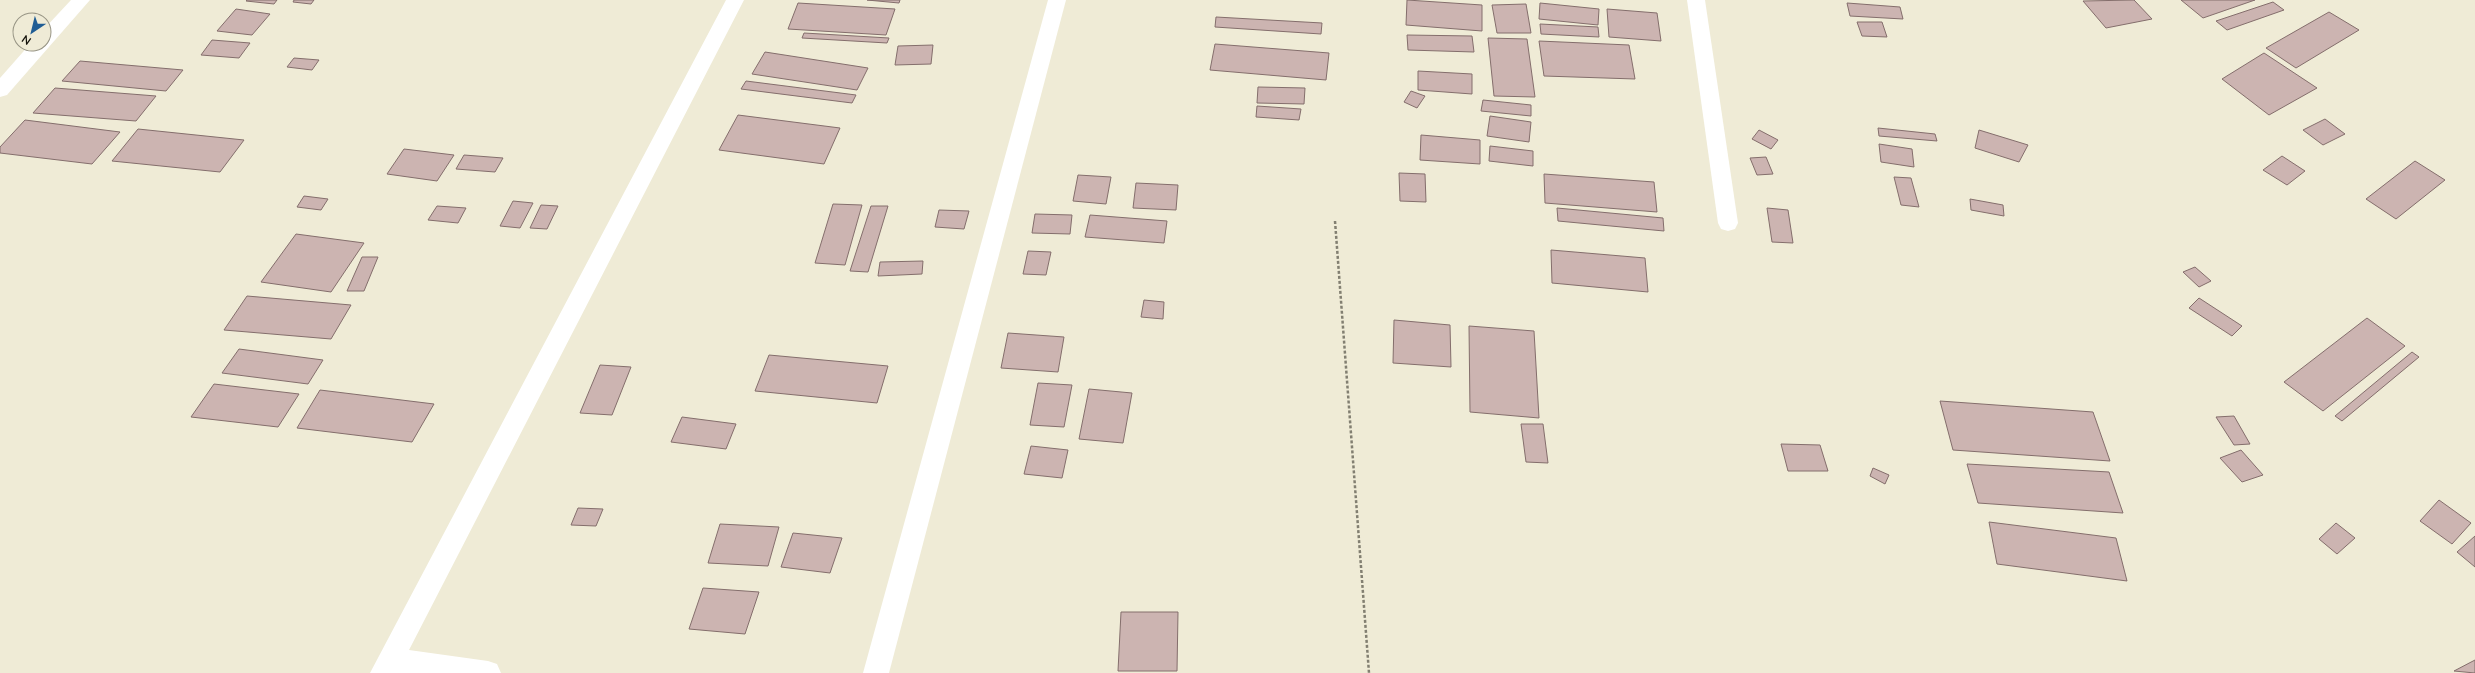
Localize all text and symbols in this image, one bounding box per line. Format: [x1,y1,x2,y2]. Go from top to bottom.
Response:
north arrow [12,12,52,52]
text: N [19,32,34,48]

